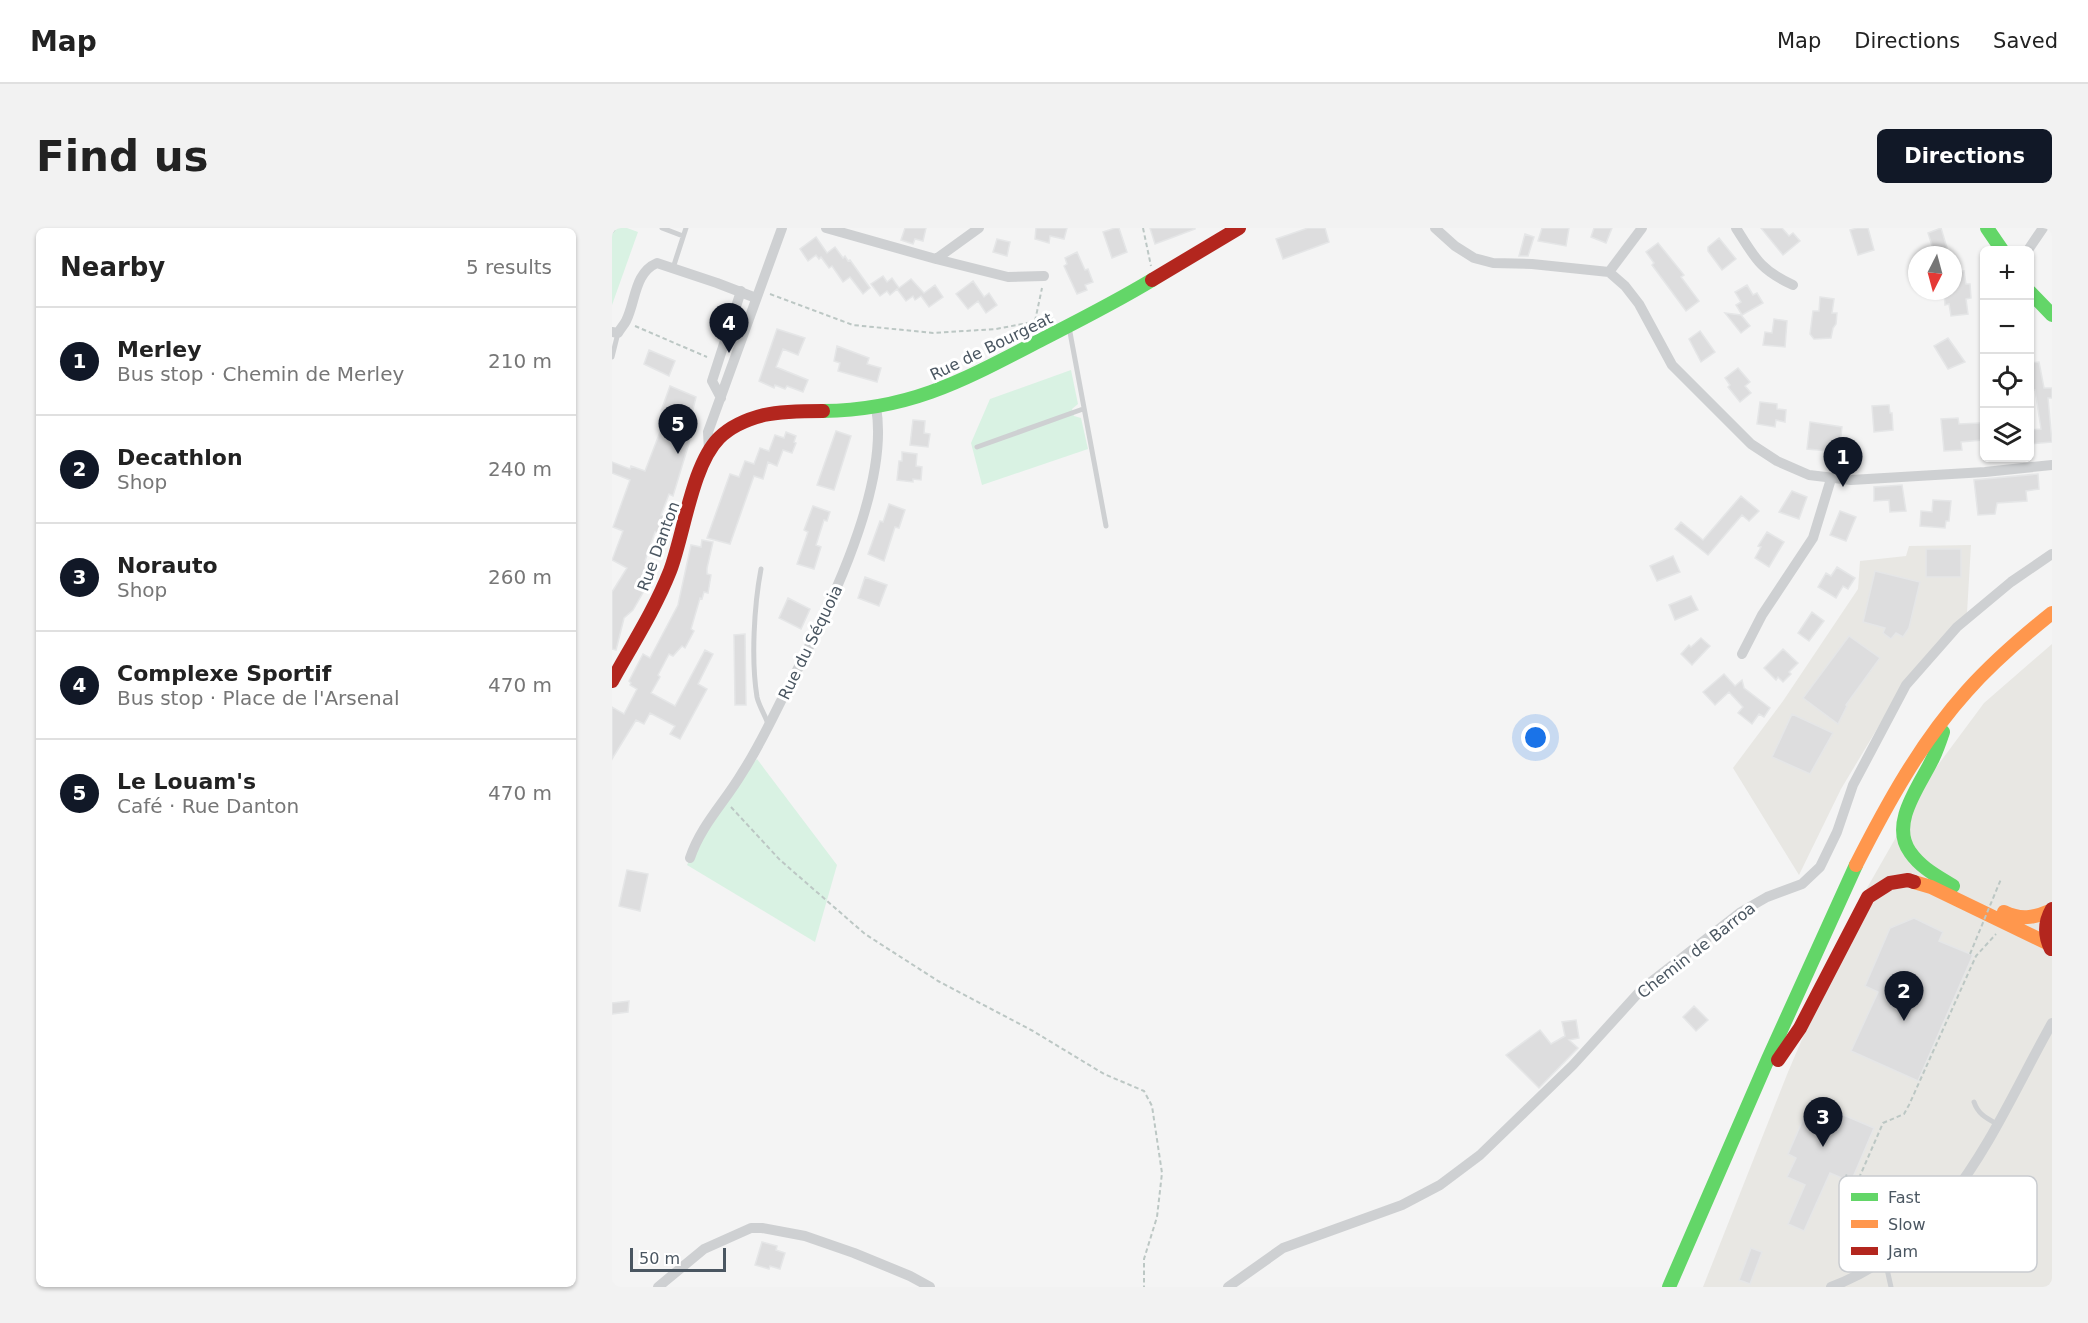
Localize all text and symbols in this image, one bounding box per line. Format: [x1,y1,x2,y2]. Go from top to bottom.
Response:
text: Map [30,25,97,58]
text: Map [1777,29,1821,53]
text: Directions [1854,29,1960,53]
text: Saved [1993,29,2058,53]
button: Directions [1877,129,2052,183]
text: Find us [36,132,209,181]
north arrow [1908,246,1962,300]
map controls [1980,246,2034,462]
button: + [1980,246,2034,300]
text: Nearby [60,252,165,282]
text: 5 results [466,255,552,279]
button: − [1980,300,2034,354]
pin: 4 [710,304,748,353]
street label: Rue de Bourgeat [927,309,1056,384]
text: Merley [117,337,201,362]
text: 1 [73,349,86,373]
text: 210 m [488,349,552,373]
button: locate [1980,354,2034,408]
text: Bus stop · Chemin de Merley [117,362,404,386]
pin: 5 [658,404,698,454]
button: layers [1980,408,2034,462]
pin: 1 [1824,438,1862,487]
text: Decathlon [117,445,243,470]
text: 2 [73,457,86,481]
text: 240 m [488,457,552,481]
text: Shop [117,470,167,494]
street label: Rue Danton [633,499,683,594]
text: Norauto [117,553,218,578]
text: 3 [73,565,86,589]
text: 260 m [488,565,552,589]
text: Shop [117,578,167,602]
street label: Rue du Séquoia [774,582,846,703]
text: Complexe Sportif [117,661,331,686]
text: 4 [73,673,86,697]
text: 470 m [488,673,552,697]
text: Bus stop · Place de l'Arsenal [117,686,400,710]
your location [1521,723,1550,752]
text: Le Louam's [117,769,256,794]
text: 5 [73,781,86,805]
text: 470 m [488,781,552,805]
text: Café · Rue Danton [117,794,299,818]
street label: Chemin de Barroa [1634,898,1759,1002]
pin: 2 [1884,972,1924,1021]
pin: 3 [1804,1098,1842,1147]
legend [1839,1176,2037,1272]
text: Fast [1888,1188,1920,1207]
text: Slow [1888,1215,1925,1234]
text: Jam [1887,1242,1918,1261]
scale bar [630,1245,726,1272]
text: 50 m [639,1249,680,1268]

